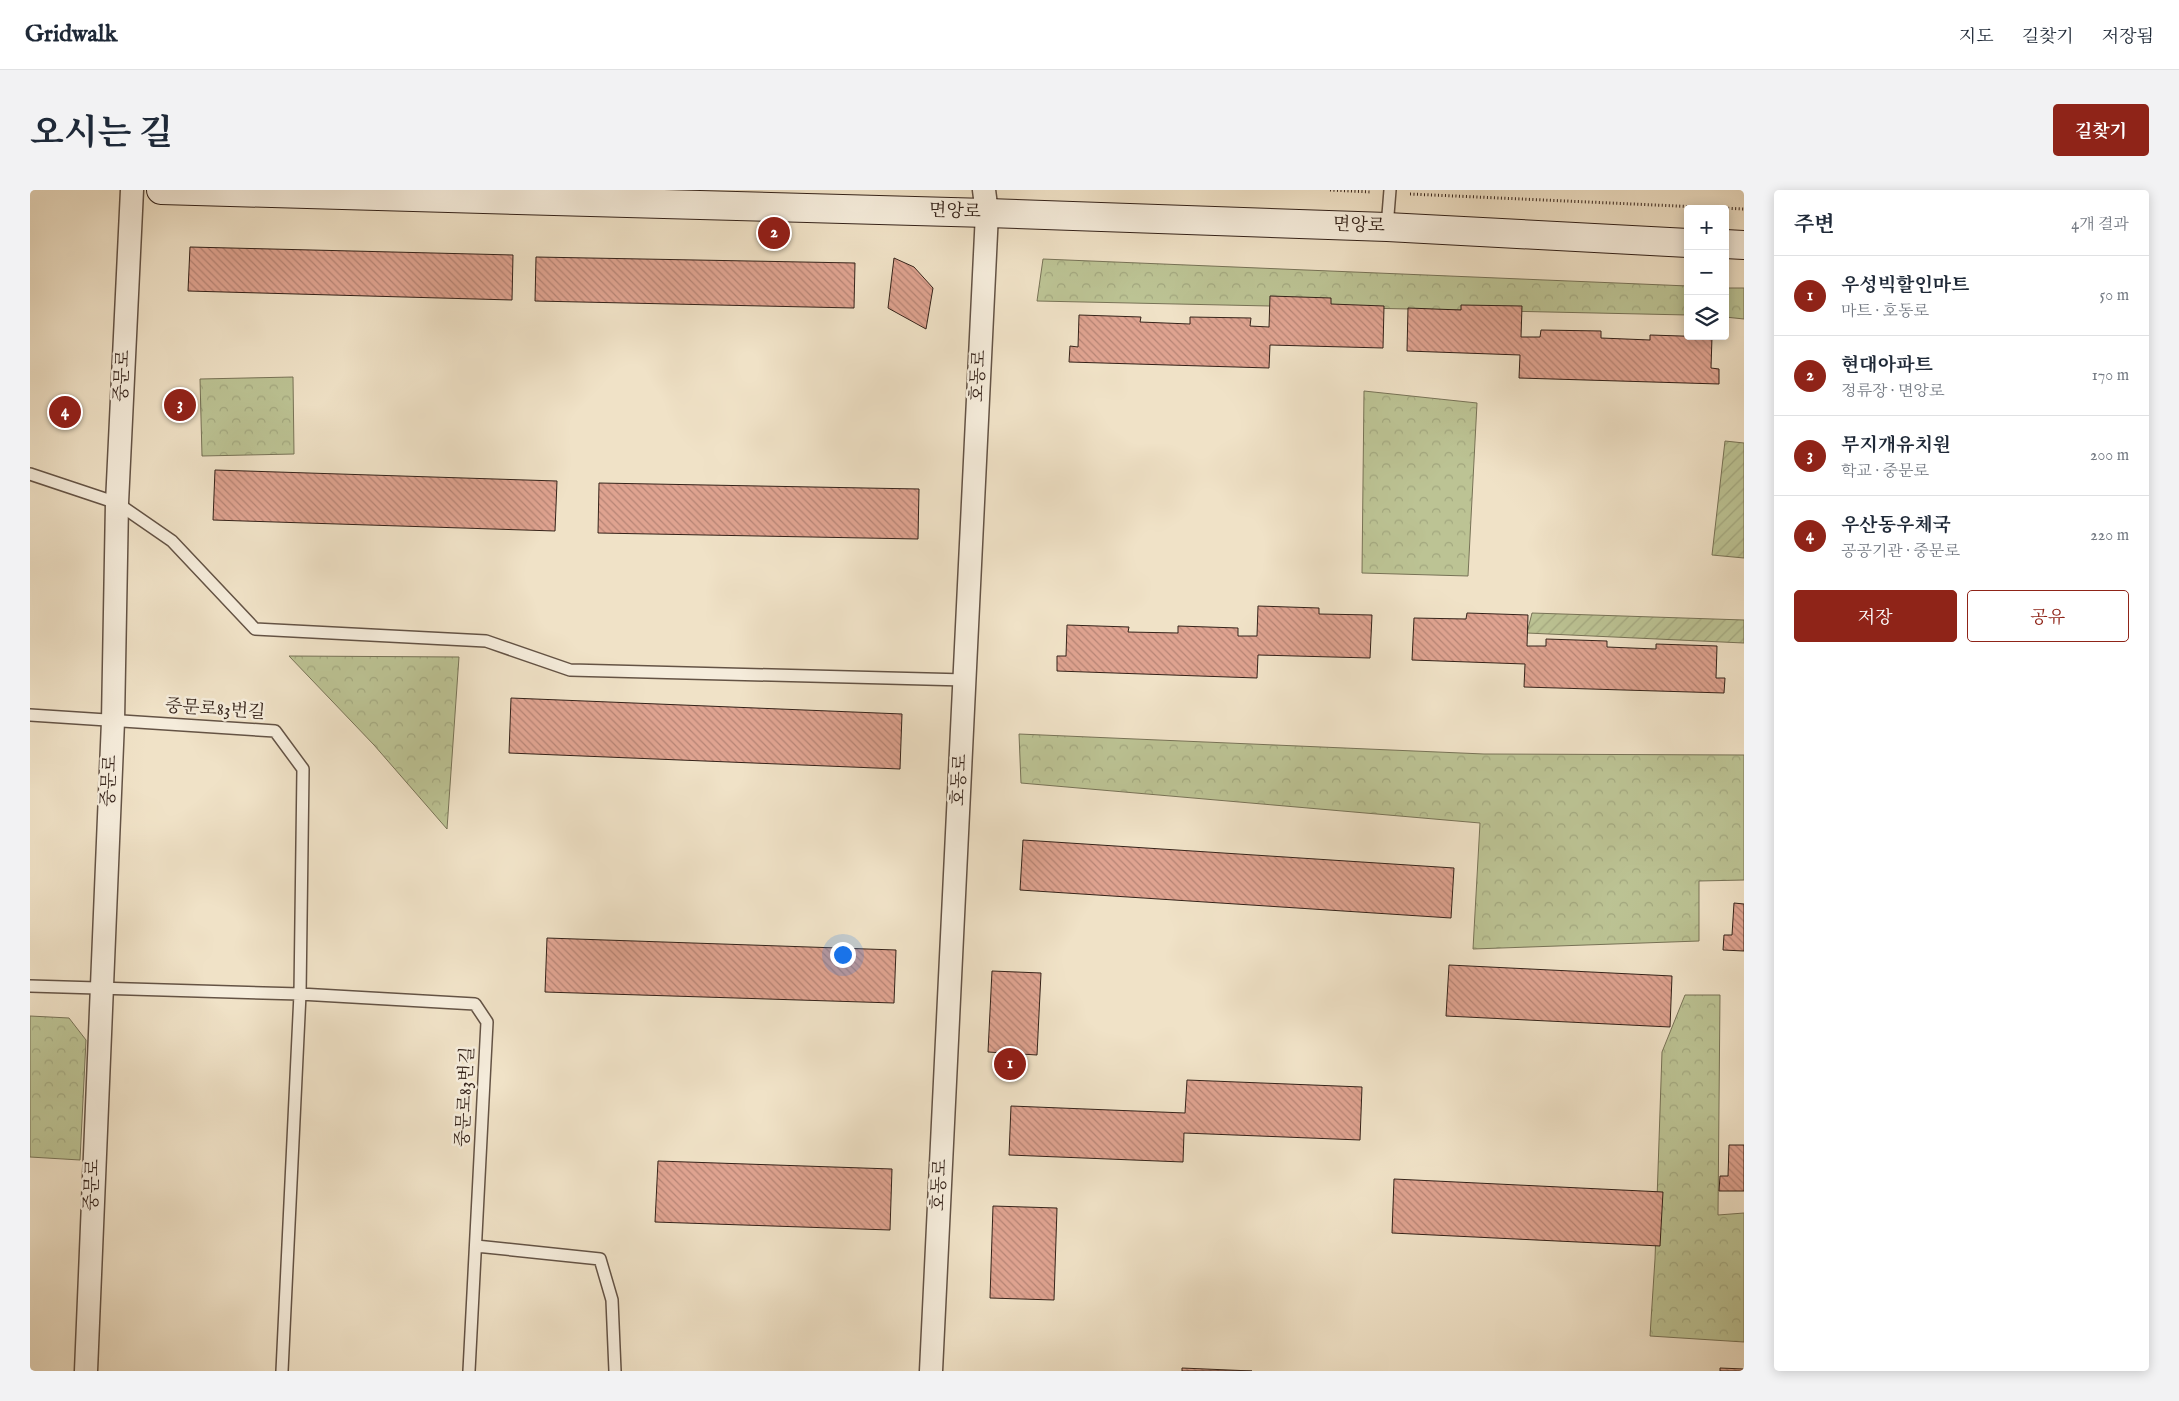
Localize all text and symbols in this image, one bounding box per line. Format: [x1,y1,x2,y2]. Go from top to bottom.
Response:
text: Gridwalk [25,19,117,50]
text: 지도 [1959,26,1994,49]
text: 길찾기 [2022,26,2074,49]
text: 저장됨 [2102,26,2154,49]
button: 길찾기 [2053,104,2149,156]
text: 오시는 길 [30,112,173,157]
street label: 면앙로 [929,200,981,224]
map controls [1684,205,1729,340]
button: + [1684,205,1729,250]
text: 주변 [1794,212,1835,239]
pin: 2 [758,214,790,252]
street label: 면앙로 [1333,214,1385,238]
text: 4개 결과 [2071,215,2129,235]
button: − [1684,250,1729,295]
text: 우성빅할인마트 [1841,274,1969,298]
text: 1 [1807,286,1813,306]
text: 50 m [2100,286,2129,306]
button: layers [1684,295,1729,340]
text: 마트 · 호동로 [1841,302,1929,322]
street label: 중문로 [110,349,136,403]
street label: 호동로 [966,349,992,403]
text: 현대아파트 [1841,354,1933,378]
text: 2 [1806,366,1814,386]
text: 170 m [2092,366,2129,386]
text: 정류장 · 면앙로 [1841,382,1944,402]
pin: 3 [164,386,196,424]
pin: 4 [49,393,81,431]
text: 무지개유치원 [1841,434,1951,458]
text: 3 [1807,446,1813,466]
text: 200 m [2090,446,2129,466]
text: 학교 · 중문로 [1841,462,1929,482]
text: 우산동우체국 [1841,514,1951,538]
text: 4 [1806,526,1814,546]
text: 220 m [2090,526,2129,546]
text: 공공기관 · 중문로 [1841,542,1960,562]
button: 저장 [1794,590,1957,642]
button: 공유 [1967,590,2129,642]
street label: 중문로83번길 [164,695,266,725]
street label: 호동로 [947,753,973,807]
street label: 중문로 [97,754,123,808]
your location [830,942,856,968]
pin: 1 [994,1045,1026,1083]
street label: 중문로83번길 [452,1046,480,1148]
street label: 호동로 [927,1158,953,1212]
street label: 중문로 [81,1159,105,1211]

